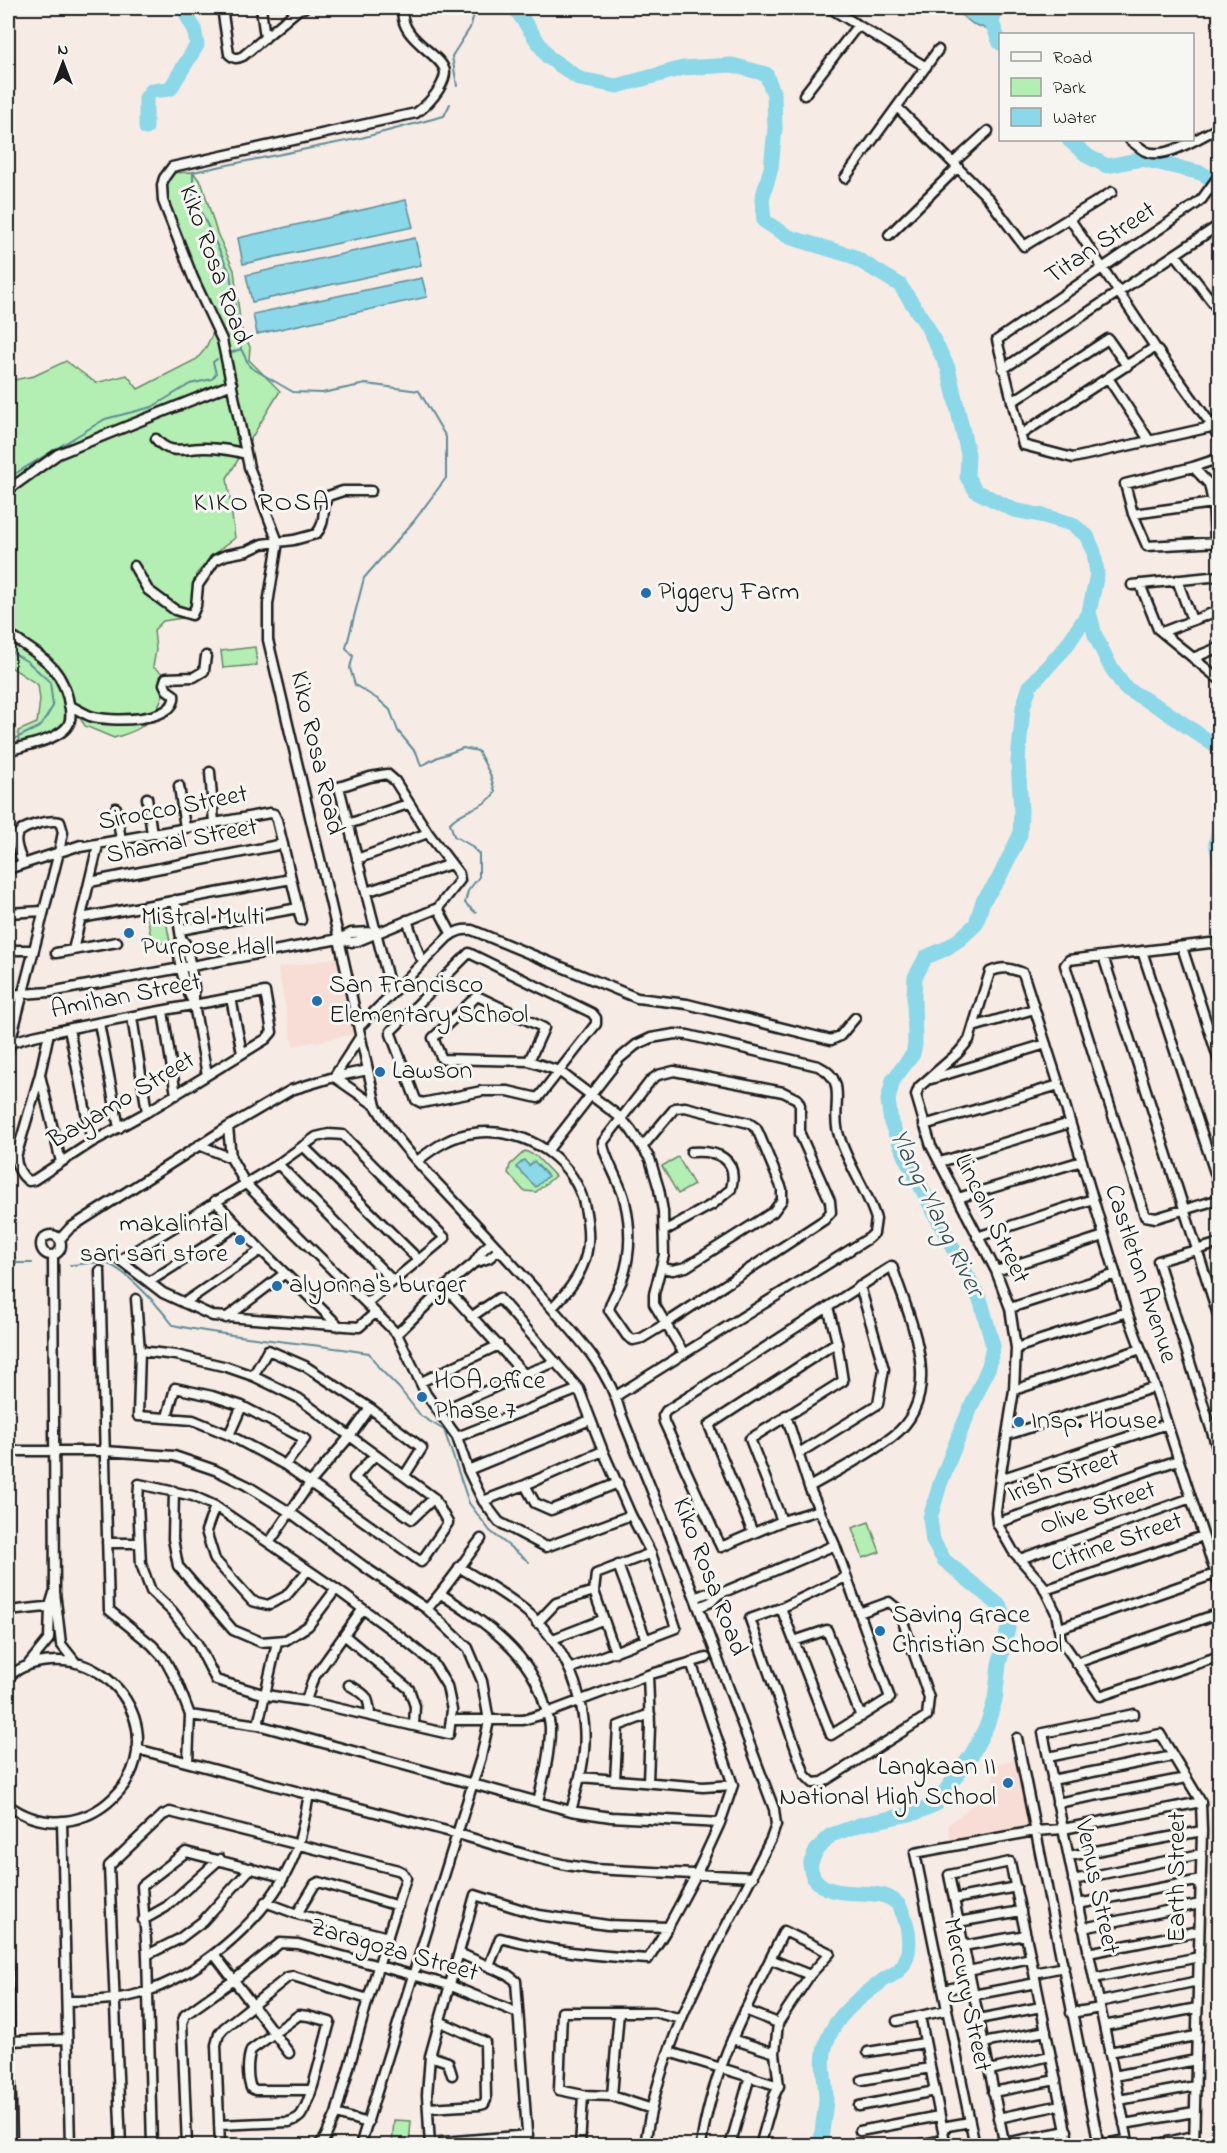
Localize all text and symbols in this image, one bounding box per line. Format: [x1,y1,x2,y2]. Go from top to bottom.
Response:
north arrow [33,33,93,93]
legend [999,33,1194,141]
text: N [58,38,69,62]
text: Road [1053,46,1092,72]
text: Park [1053,76,1086,102]
text: Water [1053,106,1097,132]
street label: Kiko Rosa Road [168,180,261,350]
street label: Titan Street [1038,193,1165,295]
district label: KIKO ROSA [193,484,331,523]
place label: Piggery Farm [658,574,799,612]
marker: Piggery Farm [639,586,653,600]
street label: Kiko Rosa Road [279,667,353,839]
street label: Sirocco Street [95,776,251,842]
street label: Shamal Street [103,809,261,875]
place label: Mistral Multi Purpose Hall [141,899,274,967]
marker: Mistral Multi Purpose Hall [122,926,136,940]
street label: Amihan Street [48,964,205,1030]
place label: San Francisco Elementary School [329,967,528,1035]
marker: San Francisco Elementary School [310,994,324,1008]
street label: Bayamo Street [40,1042,203,1160]
place label: Lawson [392,1053,472,1091]
marker: Lawson [373,1065,387,1079]
water label: Ylang-Ylang River [878,1123,995,1307]
street label: Lincoln Street [943,1147,1039,1291]
street label: Castleton Avenue [1093,1180,1187,1368]
place label: makalintal sari sari store [80,1206,228,1274]
marker: makalintal sari sari store [233,1233,247,1247]
place label: alyonna's burger [289,1267,467,1305]
marker: alyonna's burger [270,1279,284,1293]
place label: HOA office Phase 7 [434,1363,546,1431]
marker: HOA office Phase 7 [415,1390,429,1404]
place label: Insp. House [1031,1403,1158,1441]
marker: Insp. House [1012,1415,1026,1429]
street label: Irish Street [1003,1440,1125,1514]
street label: Olive Street [1035,1471,1161,1547]
street label: Kiko Rosa Road [661,1492,757,1662]
street label: Citrine Street [1046,1503,1188,1583]
place label: Saving Grace Christian School [892,1597,1063,1665]
marker: Saving Grace Christian School [873,1624,887,1638]
place label: Langkaan II National High School [779,1749,996,1817]
marker: Langkaan II National High School [1001,1776,1015,1790]
street label: Earth Street [1159,1811,1197,1942]
street label: Venus Street [1063,1815,1129,1958]
street label: Zaragoza Street [306,1909,483,1993]
street label: Mercury Street [931,1915,1001,2076]

